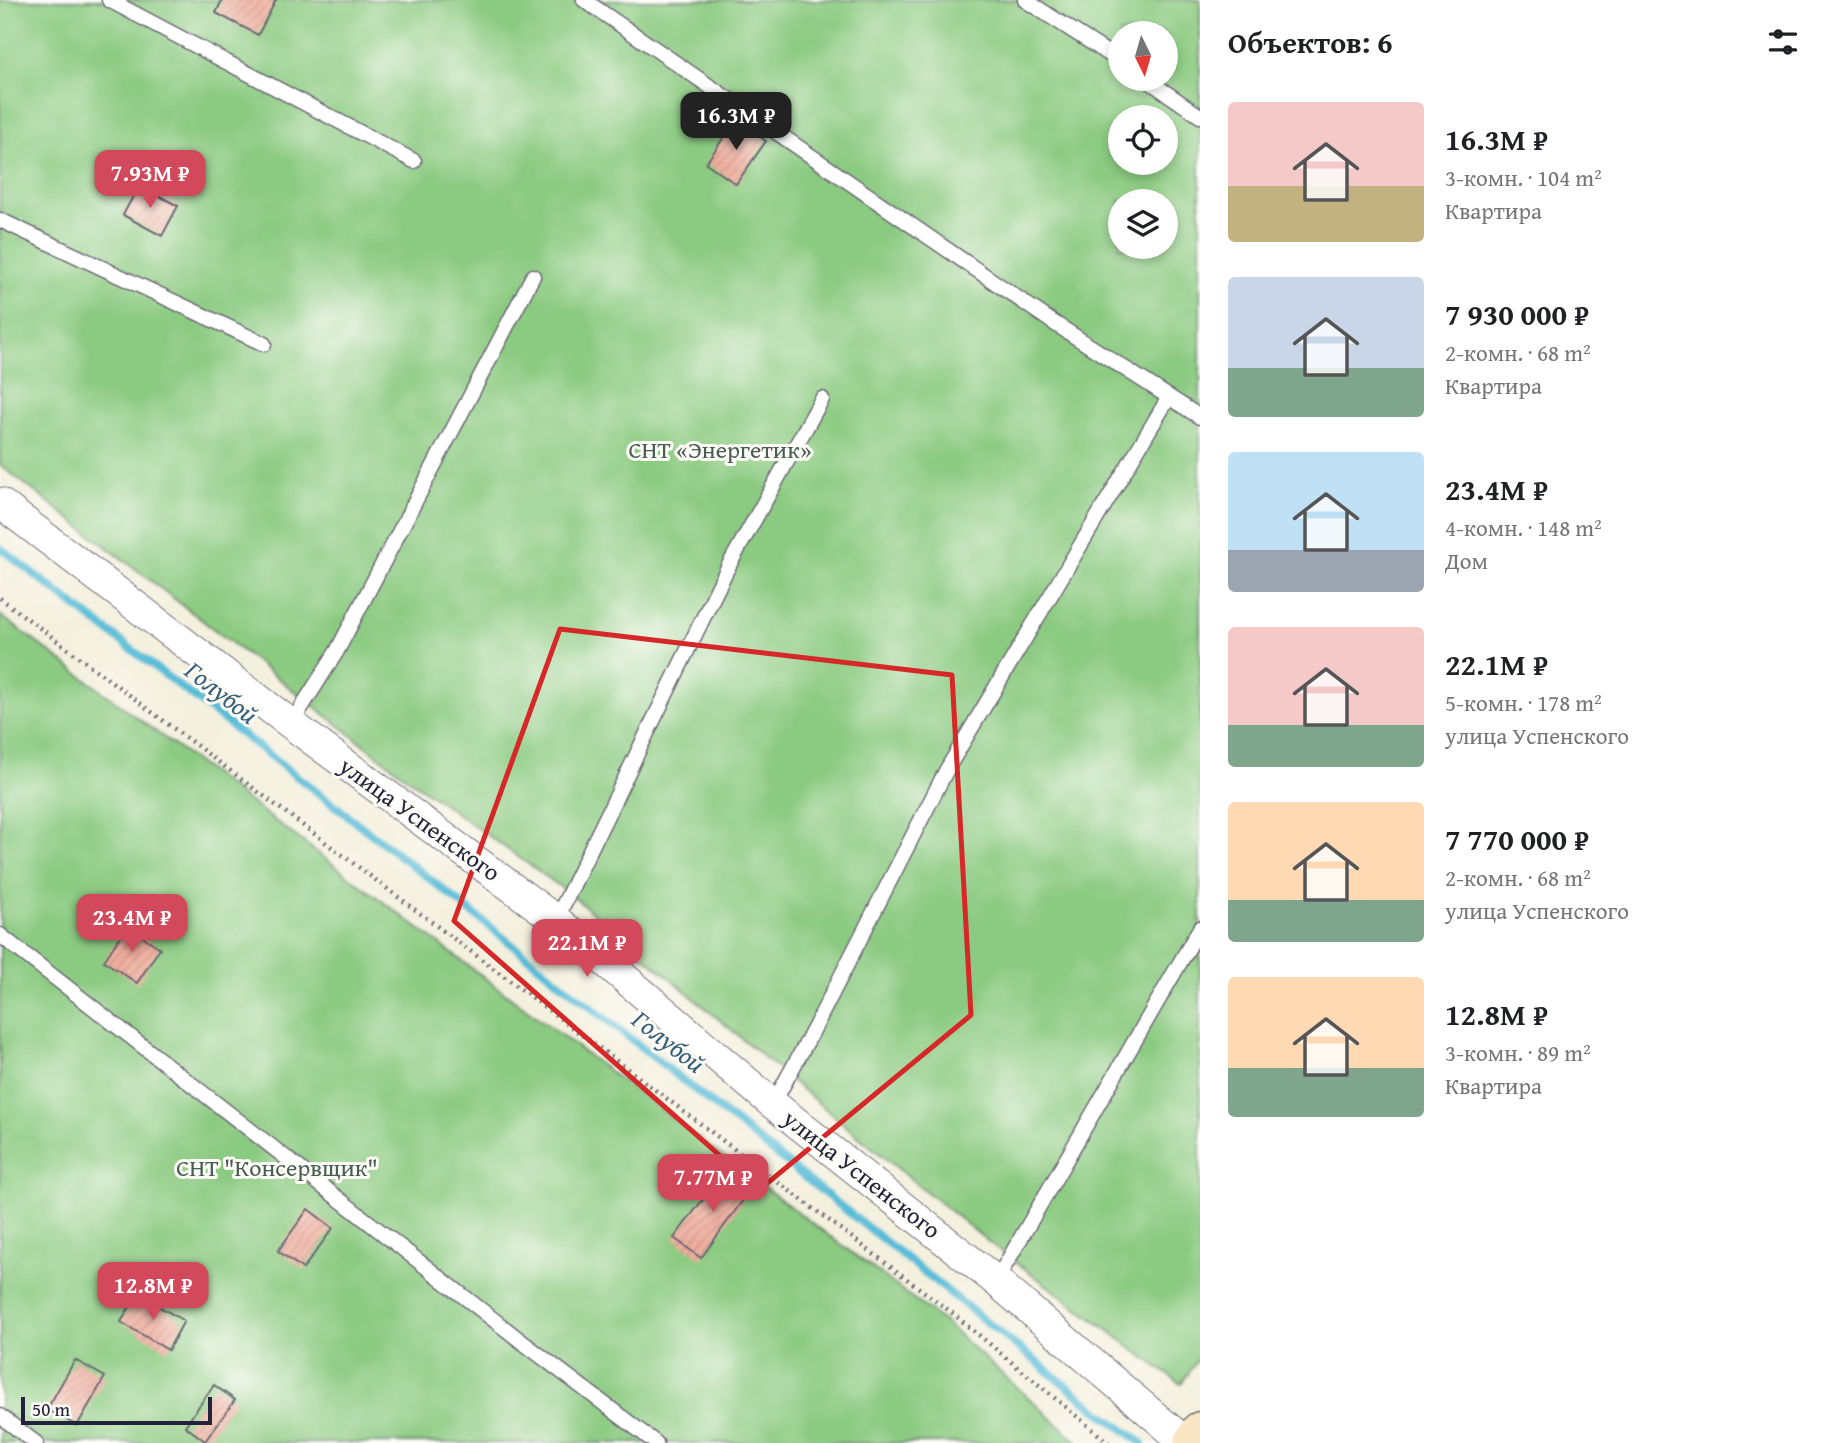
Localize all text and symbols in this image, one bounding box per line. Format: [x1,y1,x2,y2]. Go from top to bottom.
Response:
text: Объектов: 6 [1228,20,1392,64]
north arrow [1108,21,1178,91]
map controls [1108,21,1178,259]
icon: filters [1764,23,1802,61]
pin: 16.3M ₽ [671,92,801,152]
text: 16.3M ₽ [696,98,776,131]
button: locate [1108,105,1178,175]
text: 16.3M ₽ [1445,117,1548,161]
icon: home [1284,130,1368,214]
pin: 7.93M ₽ [85,150,215,210]
text: 7.93M ₽ [110,156,190,189]
text: 3-комн. · 104 m² [1445,161,1602,194]
button: layers [1108,189,1178,259]
text: Квартира [1445,194,1542,227]
text: 7 930 000 ₽ [1445,292,1589,336]
icon: home [1284,305,1368,389]
text: 2-комн. · 68 m² [1445,336,1591,369]
text: Квартира [1445,369,1542,402]
park label: СНТ «Энергетик» [628,432,812,467]
text: 23.4M ₽ [1445,467,1548,511]
icon: home [1284,480,1368,564]
text: 4-комн. · 148 m² [1445,511,1602,544]
text: Дом [1445,544,1488,577]
text: 22.1M ₽ [1445,642,1548,686]
water label: Голубой [176,650,267,733]
icon: home [1284,655,1368,739]
text: 5-комн. · 178 m² [1445,686,1602,719]
text: улица Успенского [1445,719,1629,752]
street label: улица Успенского [331,748,508,890]
text: 7 770 000 ₽ [1445,817,1589,861]
icon: home [1284,830,1368,914]
text: 2-комн. · 68 m² [1445,861,1591,894]
pin: 23.4M ₽ [67,894,197,954]
text: улица Успенского [1445,894,1629,927]
text: 23.4M ₽ [92,900,172,933]
pin: 22.1M ₽ [522,920,652,979]
text: 22.1M ₽ [547,925,627,958]
text: 12.8M ₽ [1445,992,1548,1036]
water label: Голубой [623,999,714,1082]
icon: home [1284,1005,1368,1089]
text: 3-комн. · 89 m² [1445,1036,1591,1069]
text: Квартира [1445,1069,1542,1102]
street label: улица Успенского [775,1101,948,1247]
park label: СНТ "Консервщик" [176,1150,378,1185]
pin: 7.77M ₽ [648,1154,778,1214]
text: 7.77M ₽ [673,1160,753,1193]
pin: 12.8M ₽ [88,1262,218,1322]
text: 12.8M ₽ [113,1268,193,1301]
scale bar [21,1394,212,1426]
text: 50 m [32,1395,70,1423]

